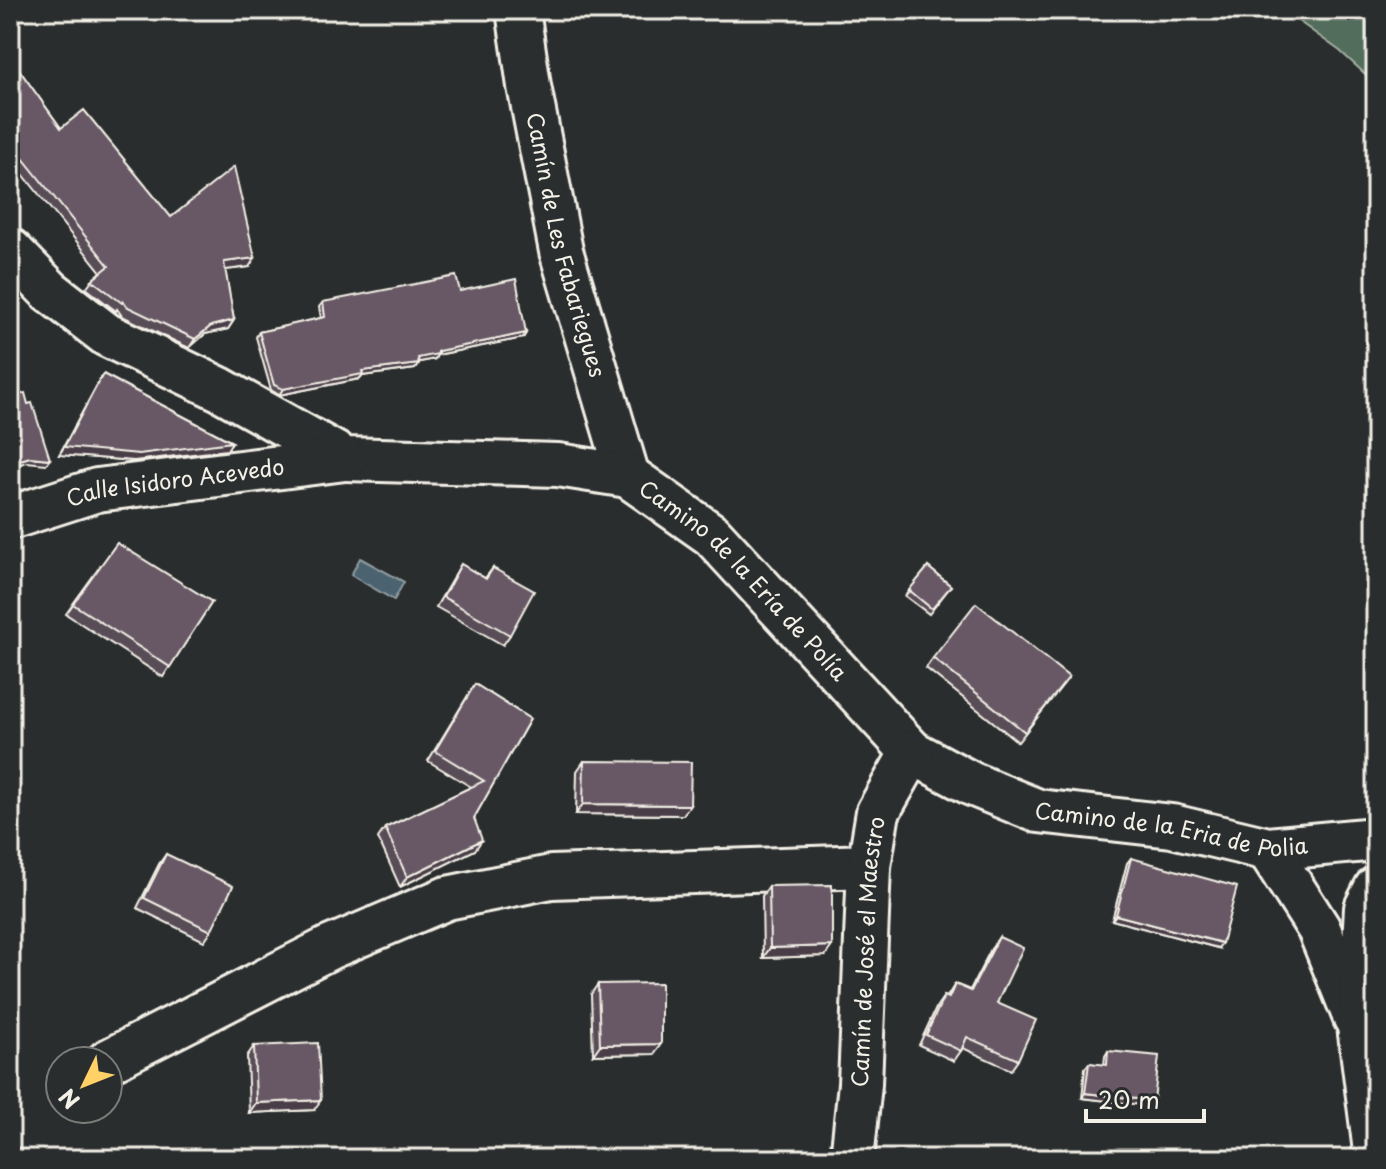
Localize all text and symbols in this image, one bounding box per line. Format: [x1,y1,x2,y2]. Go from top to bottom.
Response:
street label: Camín de Les Fabariegues [519,109,616,381]
street label: Calle Isidoro Acevedo [62,449,286,514]
street label: Camino de la Ería de Polía [633,471,856,687]
street label: Camino de la Eria de Polia [1033,793,1310,864]
street label: Camín de José el Maestro [842,814,892,1088]
north arrow [44,1045,124,1125]
scale bar [1086,1073,1204,1123]
text: 20 m [1098,1081,1160,1117]
text: N [50,1082,86,1117]

